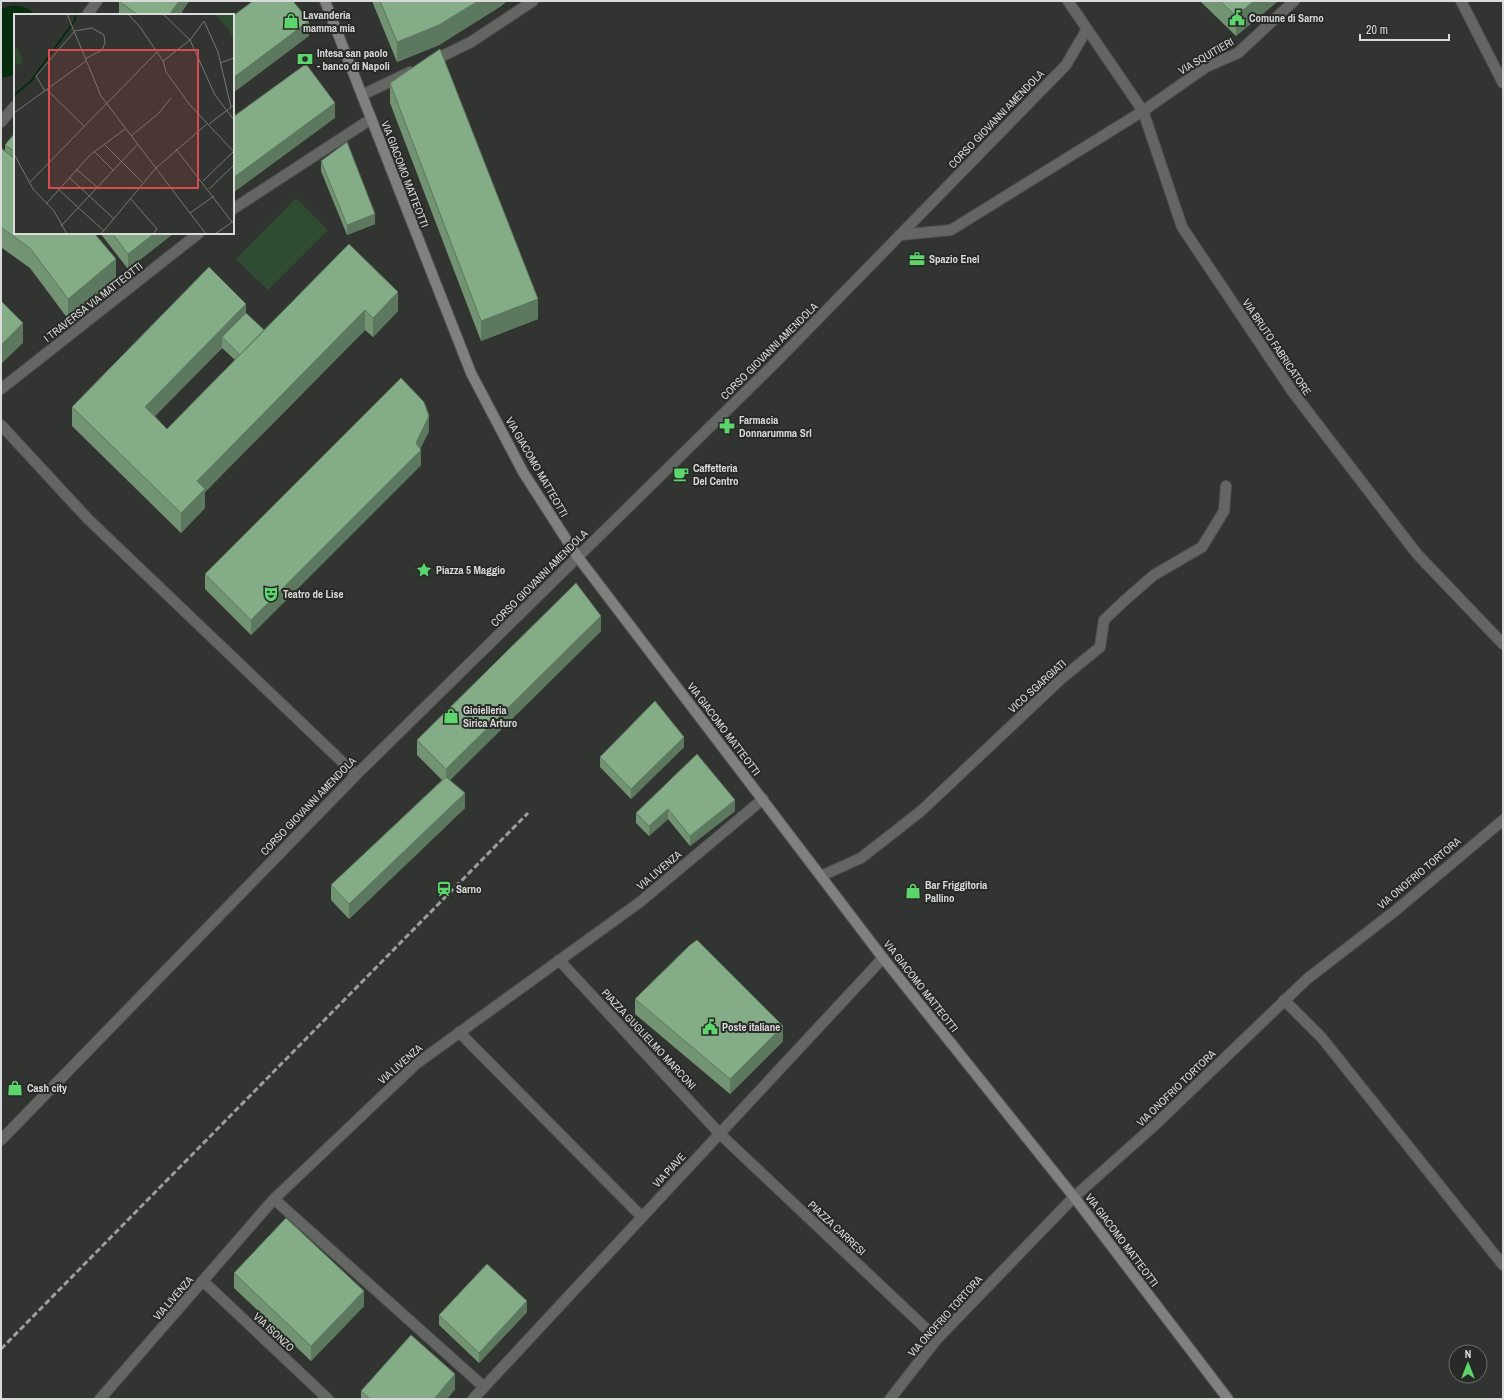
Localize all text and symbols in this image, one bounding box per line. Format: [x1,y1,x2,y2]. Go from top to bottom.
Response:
place label: Lavanderia mamma mia [303,8,355,35]
public building icon: Comune di Sarno [1228,9,1246,27]
place label: Comune di Sarno [1249,11,1324,25]
shop icon: Lavanderia mamma mia [282,12,300,30]
inset map [14,14,234,234]
scale bar [1360,16,1449,42]
text: 20 m [1366,22,1388,38]
street label: VIA SQUITIERI [1176,35,1236,77]
place label: Intesa san paolo - banco di Napoli [317,46,390,73]
bank icon: Intesa san paolo - banco di Napoli [296,50,314,68]
street label: CORSO GIOVANNI AMENDOLA [945,66,1047,171]
street label: VIA GIACOMO MATTEOTTI [378,119,432,229]
office icon: Spazio Enel [908,250,926,268]
place label: Spazio Enel [929,252,980,266]
street label: I TRAVERSA VIA MATTEOTTI [41,259,145,345]
street label: VIA BRUTO FABRICATORE [1240,296,1314,398]
street label: CORSO GIOVANNI AMENDOLA [717,299,821,403]
place label: Farmacia Donnarumma Srl [739,413,812,440]
street label: VIA GIACOMO MATTEOTTI [503,415,571,519]
pharmacy icon: Farmacia Donnarumma Srl [718,417,736,435]
place label: Caffetteria Del Centro [693,461,739,488]
cafe icon: Caffetteria Del Centro [672,465,690,483]
street label: CORSO GIOVANNI AMENDOLA [487,526,591,630]
place icon: Piazza 5 Maggio [415,561,433,579]
place label: Piazza 5 Maggio [436,563,506,577]
theatre icon: Teatro de Lise [262,585,280,603]
place label: Teatro de Lise [283,587,344,601]
street label: VICO SGARGIATI [1005,656,1069,716]
street label: VIA GIACOMO MATTEOTTI [684,680,764,778]
place label: Gioielleria Sirica Arturo [463,703,518,730]
shop icon: Gioielleria Sirica Arturo [442,707,460,725]
street label: CORSO GIOVANNI AMENDOLA [257,753,359,858]
street label: VIA ONOFRIO TORTORA [1374,833,1464,912]
street label: VIA LIVENZA [634,847,685,893]
place label: Bar Friggitoria Pallino [925,878,987,905]
station icon: Sarno [435,880,453,898]
place label: Sarno [456,882,482,896]
shop icon: Bar Friggitoria Pallino [904,882,922,900]
street label: VIA GIACOMO MATTEOTTI [881,937,961,1035]
street label: PIAZZA GUGLIELMO MARCONI [599,986,699,1092]
public building icon: Poste italiane [701,1018,719,1036]
place label: Poste italiane [722,1020,780,1034]
street label: VIA LIVENZA [375,1040,426,1087]
street label: VIA ONOFRIO TORTORA [1133,1046,1219,1129]
shop icon: Cash city [6,1079,24,1097]
place label: Cash city [27,1081,67,1095]
street label: VIA PIAVE [649,1150,689,1190]
street label: VIA GIACOMO MATTEOTTI [1082,1191,1162,1289]
street label: PIAZZA CARRESI [805,1198,869,1258]
street label: VIA LIVENZA [150,1272,197,1323]
street label: VIA ONOFRIO TORTORA [905,1272,986,1360]
street label: VIA ISONZO [251,1309,297,1355]
north arrow [1448,1344,1488,1384]
text: N [1465,1347,1471,1361]

